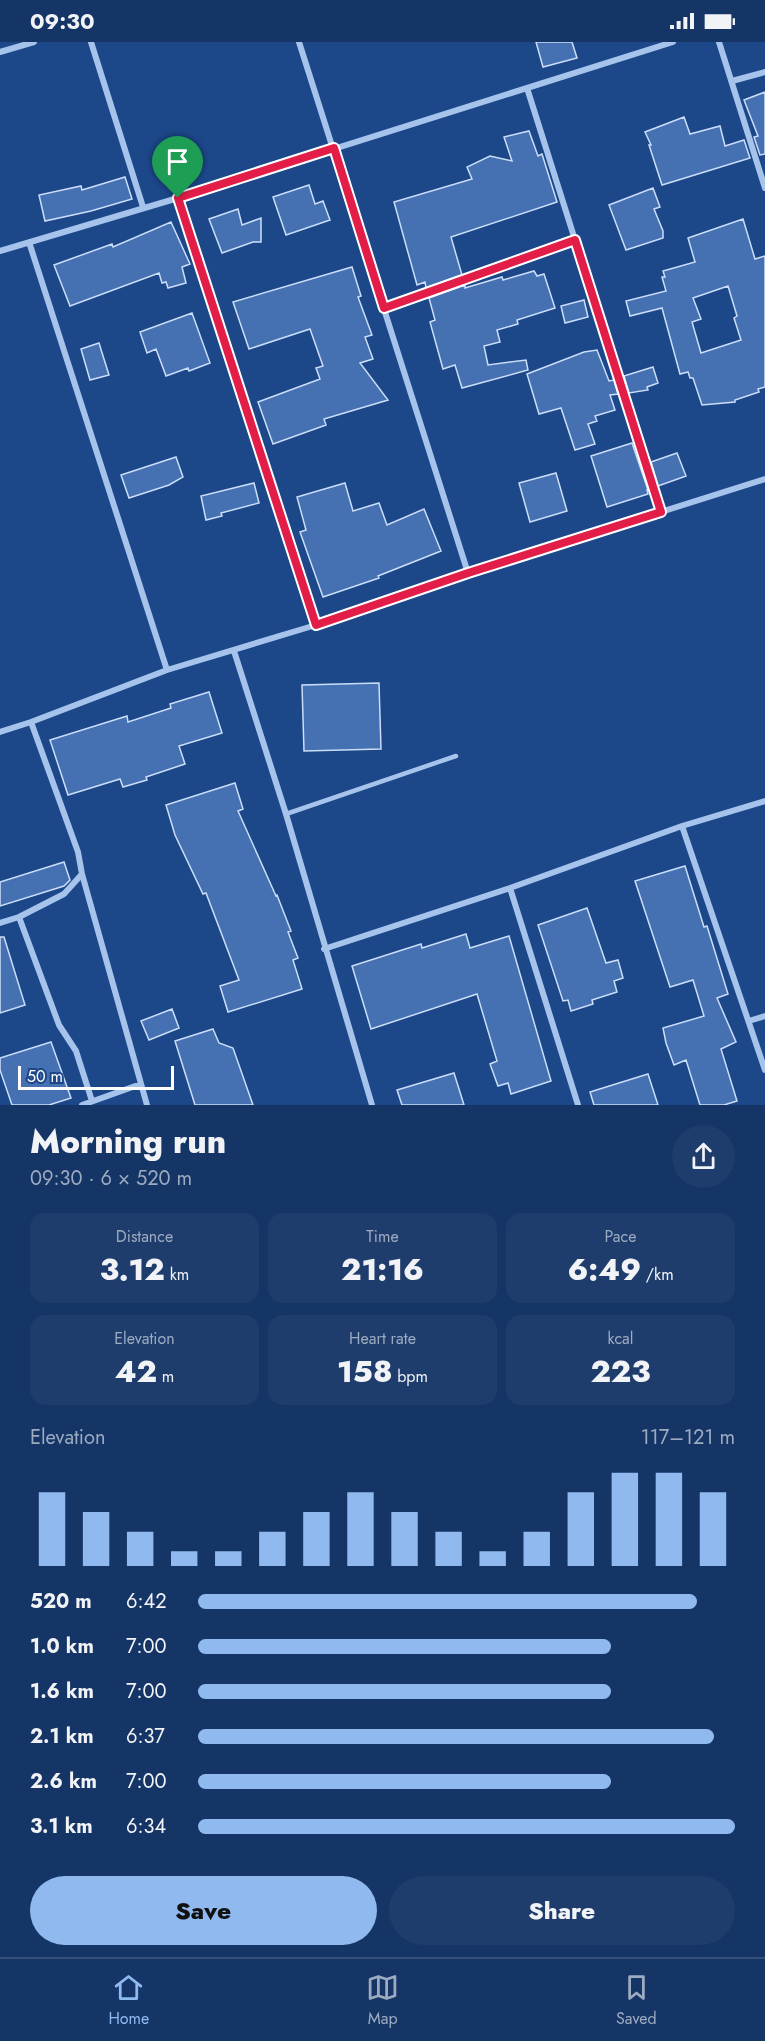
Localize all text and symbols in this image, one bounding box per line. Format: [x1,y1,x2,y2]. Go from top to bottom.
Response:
text: 09:30 [30,5,95,37]
pin [152,136,203,198]
icon: arrive [161,145,194,178]
scale bar [18,1063,174,1090]
text: 50 m [27,1065,63,1088]
text: Morning run [30,1118,226,1165]
button: share [672,1125,735,1188]
text: 09:30 · 6 × 520 m [30,1164,192,1193]
text: Distance [116,1225,173,1248]
text: Time [366,1225,399,1248]
text: Pace [605,1225,636,1248]
text: 3.12 [100,1248,165,1291]
text: 21:16 [341,1248,424,1291]
text: 6:49 [567,1248,641,1291]
text: km [165,1263,189,1286]
text: /km [641,1263,674,1286]
text: Elevation [114,1327,175,1350]
text: Heart rate [349,1327,416,1350]
text: kcal [608,1327,633,1350]
text: 42 [115,1350,157,1393]
text: 158 [337,1350,392,1393]
text: 223 [590,1350,651,1393]
text: m [157,1365,174,1388]
text: bpm [392,1365,428,1388]
text: Elevation [30,1423,105,1452]
text: 117–121 m [641,1423,735,1452]
text: 520 m [30,1587,92,1616]
text: 6:42 [126,1587,167,1616]
text: 1.0 km [30,1632,94,1661]
text: 7:00 [126,1632,167,1661]
text: 1.6 km [30,1677,94,1706]
text: 7:00 [126,1677,167,1706]
text: 2.1 km [30,1722,94,1751]
text: 6:37 [126,1722,165,1751]
text: 2.6 km [30,1767,97,1796]
text: 7:00 [126,1767,167,1796]
text: 3.1 km [30,1812,93,1841]
text: 6:34 [126,1812,166,1841]
button: Save [30,1876,377,1945]
button: Share [389,1876,735,1945]
tab: Home [108,1971,149,2030]
tab: Map [366,1971,399,2030]
tab: Saved [616,1971,657,2030]

